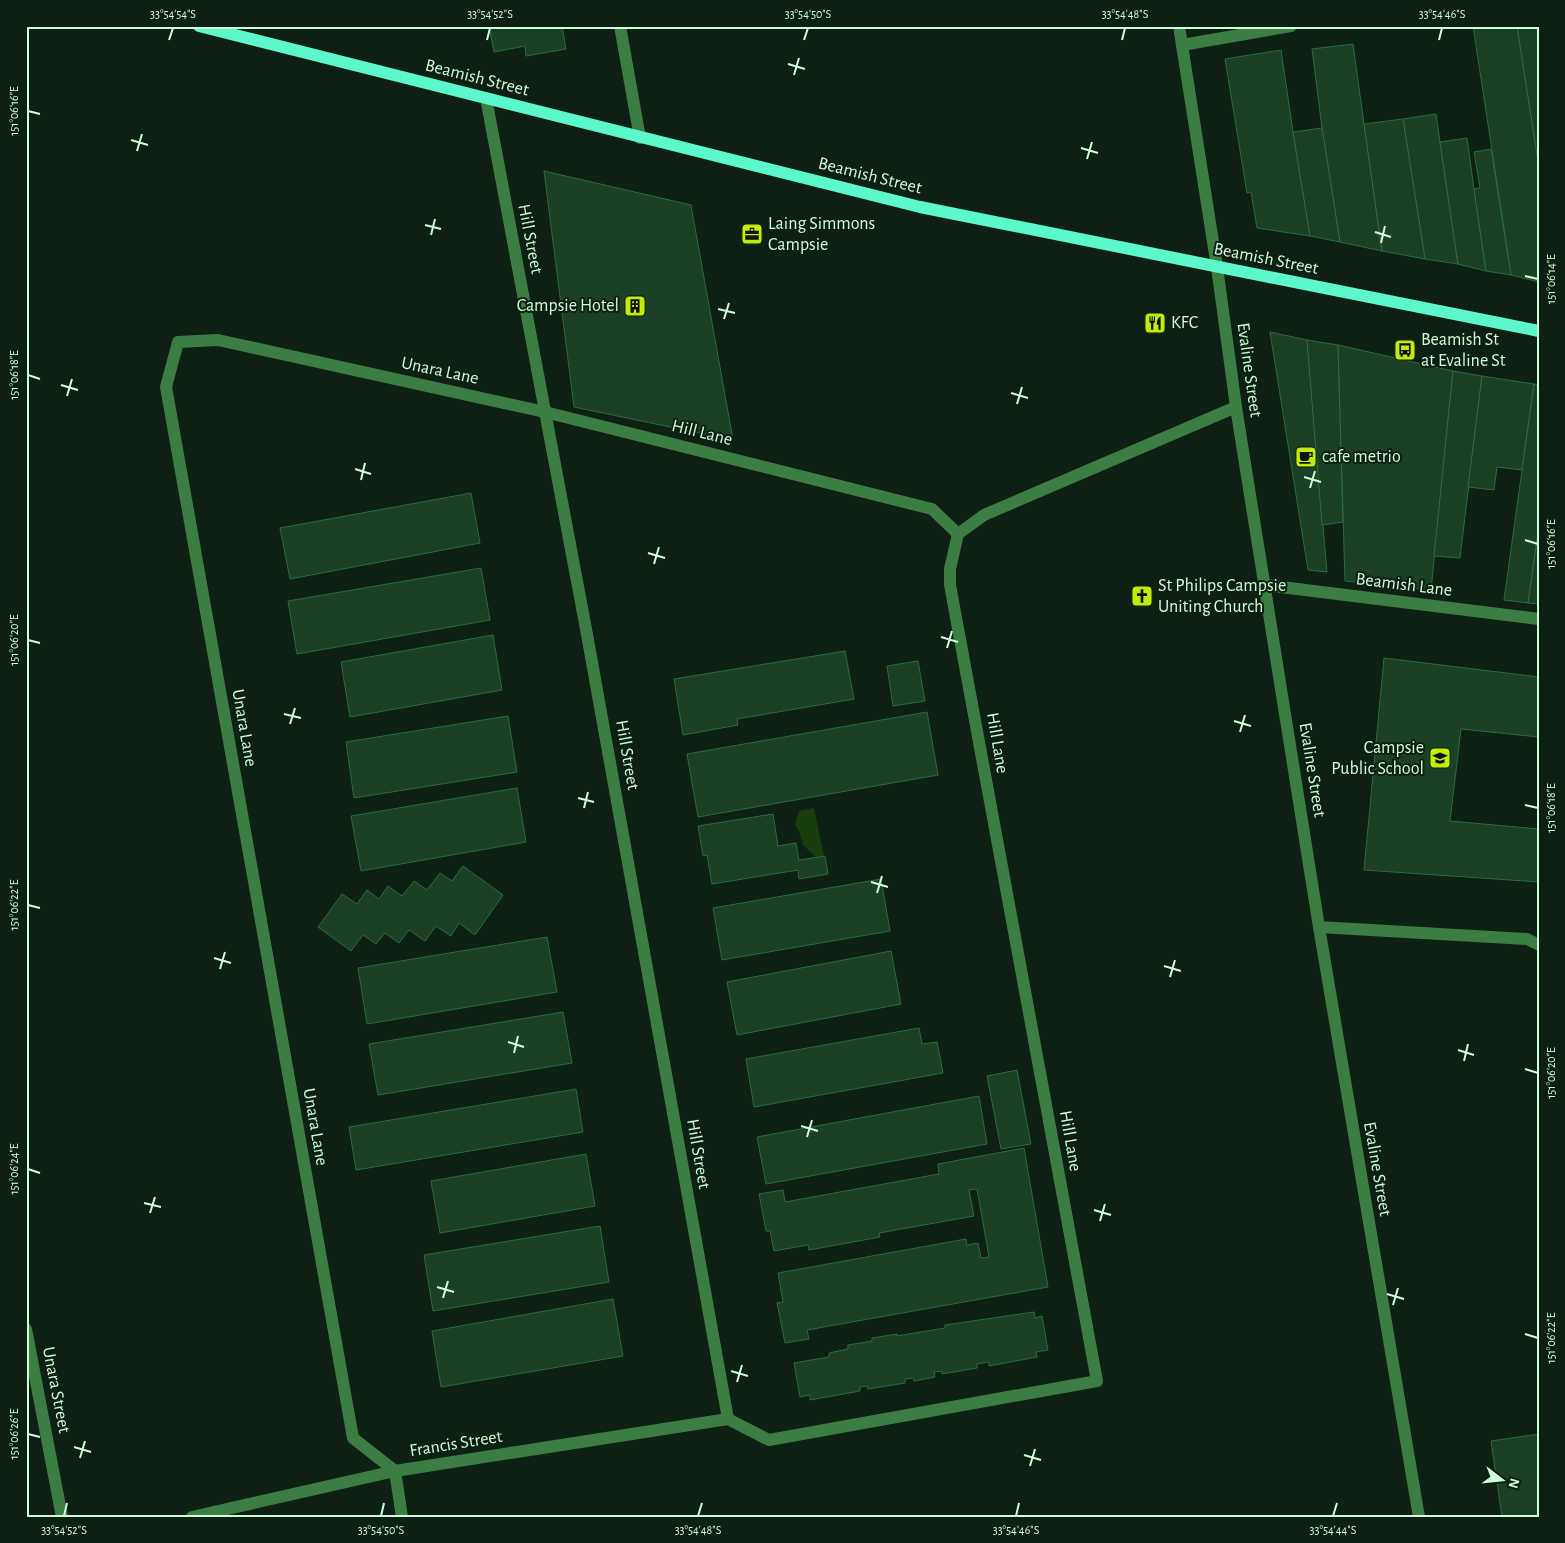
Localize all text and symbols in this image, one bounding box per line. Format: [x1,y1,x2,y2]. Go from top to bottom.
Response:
text: 33°54'54"S [150,8,196,20]
text: 33°54'52"S [467,8,513,20]
text: 33°54'50"S [785,8,832,20]
text: 33°54'48"S [1102,8,1149,20]
text: 33°54'46"S [1419,8,1466,20]
street label: Beamish Street [423,56,531,100]
text: 151°06'16"E [8,86,20,136]
street label: Beamish Street [816,154,924,198]
street label: Hill Street [514,202,546,276]
place label: Laing Simmons Campsie [768,215,875,254]
office icon: Laing Simmons Campsie [740,222,764,246]
street label: Beamish Street [1212,240,1320,278]
text: 151°06'14"E [1545,254,1557,304]
building icon: Campsie Hotel [623,294,647,318]
place label: Campsie Hotel [517,297,619,315]
restaurant icon: KFC [1143,311,1167,335]
place label: KFC [1171,314,1198,332]
street label: Evaline Street [1233,321,1265,419]
place label: Beamish St at Evaline St [1421,331,1506,370]
bus stop icon: Beamish St at Evaline St [1393,338,1417,362]
text: 151°06'18"E [8,350,20,400]
street label: Unara Lane [400,354,480,388]
street label: Hill Lane [670,417,734,449]
cafe icon: cafe metrio [1294,445,1318,469]
place label: cafe metrio [1322,448,1401,466]
text: 151°06'16"E [1545,519,1557,569]
street label: Beamish Lane [1355,570,1453,600]
place label: St Philips Campsie Uniting Church [1158,577,1286,616]
church icon: St Philips Campsie Uniting Church [1130,584,1154,608]
text: 151°06'20"E [8,614,20,666]
street label: Unara Lane [228,688,260,768]
street label: Hill Lane [983,711,1011,775]
street label: Hill Street [612,719,642,792]
street label: Evaline Street [1296,721,1328,819]
place label: Campsie Public School [1331,739,1424,778]
school or university icon: Campsie Public School [1428,746,1452,770]
text: 151°06'18"E [1545,783,1557,833]
text: 151°06'22"E [8,879,20,930]
text: 151°06'20"E [1545,1047,1557,1099]
street label: Unara Lane [299,1087,331,1167]
street label: Hill Lane [1056,1109,1084,1173]
street label: Hill Street [683,1118,713,1191]
street label: Evaline Street [1360,1120,1394,1218]
text: 151°06'24"E [8,1143,20,1195]
text: 151°06'22"E [1545,1312,1557,1363]
street label: Unara Street [39,1345,73,1435]
text: 151°06'26"E [8,1408,20,1460]
street label: Francis Street [408,1428,504,1460]
north arrow [1478,1456,1528,1506]
text: N [1505,1477,1522,1490]
text: 33°54'52"S [41,1524,87,1536]
text: 33°54'50"S [358,1524,405,1536]
text: 33°54'48"S [675,1524,722,1536]
text: 33°54'46"S [993,1524,1040,1536]
text: 33°54'44"S [1310,1524,1357,1536]

